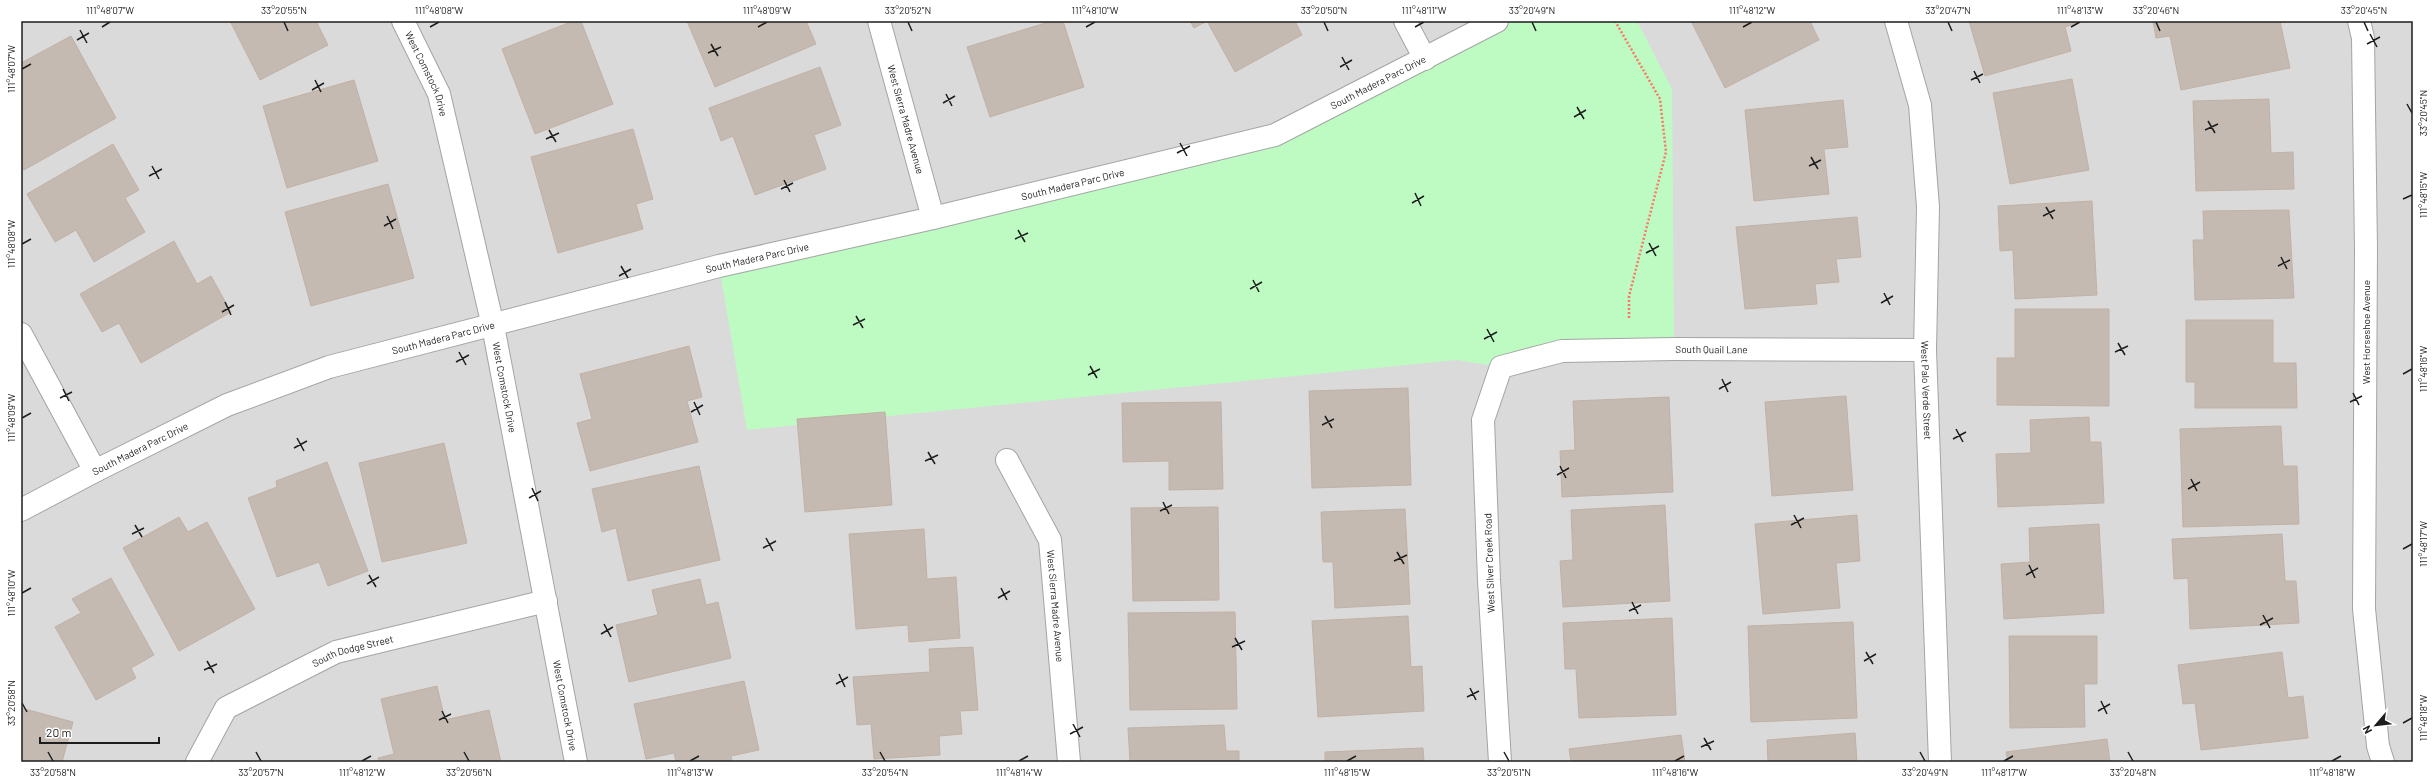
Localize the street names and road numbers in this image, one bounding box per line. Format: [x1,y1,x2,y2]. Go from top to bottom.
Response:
street label: West Comstock Drive [403,29,450,117]
street label: South Madera Parc Drive [1328,53,1428,112]
street label: West Sierra Madre Avenue [885,63,927,175]
street label: South Madera Parc Drive [1020,166,1125,202]
street label: South Madera Parc Drive [704,240,810,275]
street label: West Horseshoe Avenue [2360,280,2372,384]
street label: South Madera Parc Drive [390,318,496,356]
street label: West Comstock Drive [490,341,519,434]
street label: West Palo Verde Street [1919,341,1934,440]
street label: South Quail Lane [1675,343,1748,355]
street label: South Madera Parc Drive [90,419,190,477]
street label: West Silver Creek Road [1481,513,1497,613]
street label: West Sierra Madre Avenue [1045,549,1066,663]
street label: South Dodge Street [310,632,395,669]
street label: West Comstock Drive [551,659,580,752]

